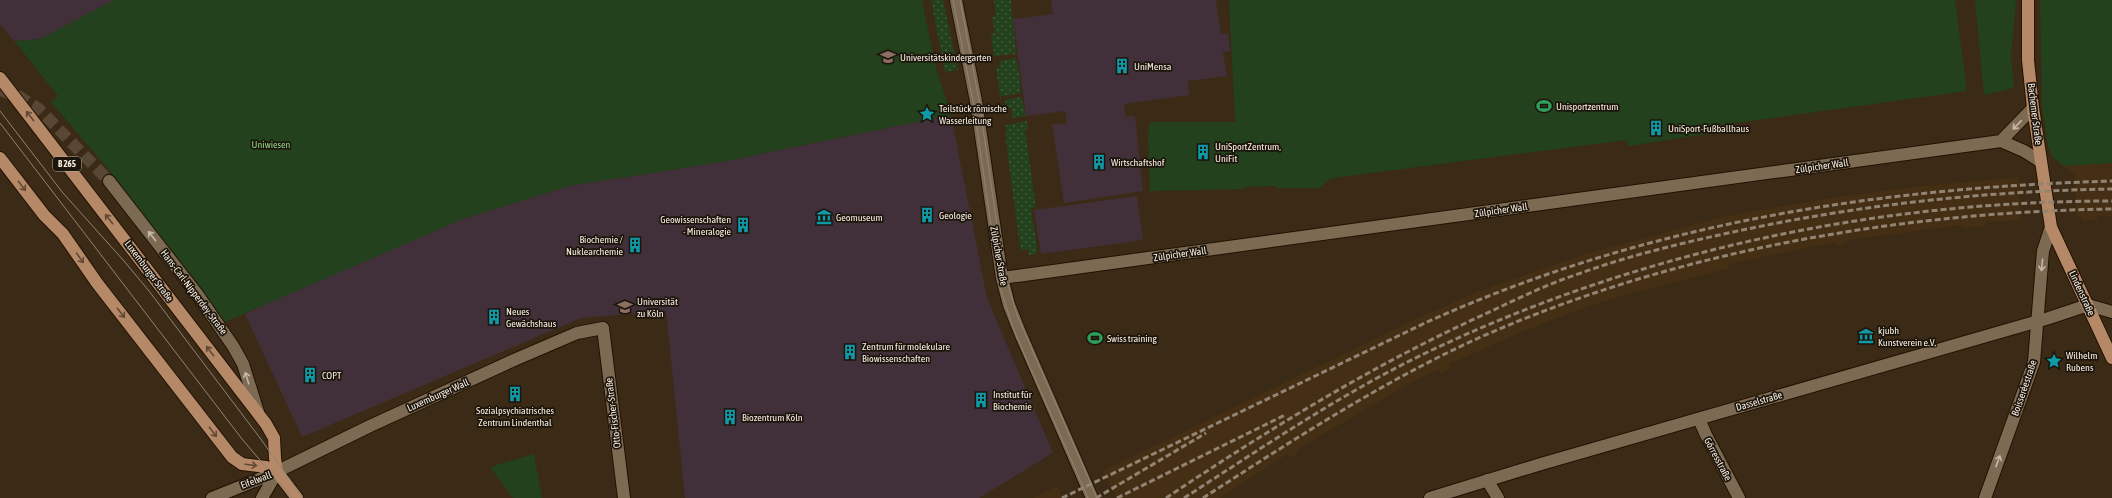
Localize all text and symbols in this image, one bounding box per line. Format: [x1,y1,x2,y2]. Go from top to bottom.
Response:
school or university icon: Universitätskindergarten [879,48,897,66]
place label: Universitätskindergarten [900,52,991,63]
building icon: UniMensa [1113,57,1131,75]
place label: UniMensa [1134,61,1172,72]
street label: Bachemer Straße [2026,82,2044,146]
sports icon: Unisportzentrum [1535,97,1553,115]
place label: Unisportzentrum [1556,101,1619,112]
place label: Teilstück römische Wasserleitung [939,103,1007,126]
place icon: Teilstück römische Wasserleitung [918,105,936,123]
one-way arrow [26,111,34,122]
building icon: UniSport-Fußballhaus [1647,119,1665,137]
one-way arrow [2013,120,2022,130]
place label: UniSport-Fußballhaus [1668,123,1749,134]
park label: Uniwiesen [252,139,291,150]
place label: UniSportZentrum, UniFit [1215,141,1281,164]
building icon: UniSportZentrum, UniFit [1194,143,1212,161]
building icon: Wirtschaftshof [1090,153,1108,171]
road number: B 265 [53,157,81,171]
place label: Wirtschaftshof [1111,157,1165,168]
street label: Zülpicher Wall [1795,157,1850,175]
one-way arrow [18,181,26,192]
street label: Zülpicher Wall [1474,201,1529,219]
building icon: Geologie [918,206,936,224]
museum icon: Geomuseum [815,208,833,226]
place label: Geologie [939,210,972,221]
place label: Geomuseum [836,212,883,223]
one-way arrow [105,214,114,225]
place label: Geowissenschaften - Mineralogie [660,214,731,237]
building icon: Geowissenschaften - Mineralogie [734,216,752,234]
street label: Zülpicher Straße [988,225,1010,287]
one-way arrow [148,230,156,241]
place label: Biochemie / Nuklearchemie [566,234,624,257]
building icon: Biochemie / Nuklearchemie [626,236,644,254]
street label: Luxemburger Straße [123,238,176,304]
street label: Zülpicher Wall [1153,245,1208,263]
street label: Hans-Carl-Nipperdey-Straße [159,247,230,337]
one-way arrow [76,252,84,263]
one-way arrow [2038,258,2046,271]
street label: Lindenstraße [2067,269,2097,318]
place label: Universität zu Köln [637,296,678,319]
school or university icon: Universität zu Köln [616,298,634,316]
place label: Neues Gewächshaus [506,306,557,329]
one-way arrow [117,308,126,319]
building icon: Neues Gewächshaus [485,308,503,326]
place label: kjubh Kunstverein e.V. [1878,325,1936,348]
museum icon: kjubh Kunstverein e.V. [1857,327,1875,345]
sports icon: Swiss training [1086,329,1104,347]
place label: Swiss training [1107,333,1157,344]
place label: Zentrum für molekulare Biowissenschaften [862,341,950,364]
building icon: Zentrum für molekulare Biowissenschaften [841,343,859,361]
one-way arrow [205,345,214,356]
place label: Wilhelm Rubens [2066,350,2097,373]
place icon: Wilhelm Rubens [2045,352,2063,370]
street label: Boisseréestraße [2009,358,2039,417]
building icon: COPT [301,366,319,384]
place label: COPT [322,370,342,381]
one-way arrow [243,372,250,385]
street label: Luxemburger Wall [405,376,471,414]
street label: Otto-Fischer-Straße [603,377,623,449]
building icon: Sozialpsychiatrisches Zentrum Lindenthal [506,385,524,403]
place label: Institut für Biochemie [993,389,1033,412]
street label: Dasselstraße [1735,389,1784,413]
building icon: Institut für Biochemie [972,391,990,409]
place label: Sozialpsychiatrisches Zentrum Lindenthal [476,405,555,428]
building icon: Biozentrum Köln [721,408,739,426]
place label: Biozentrum Köln [742,412,803,423]
one-way arrow [209,427,218,438]
street label: Görresstraße [1702,436,1734,483]
one-way arrow [1995,456,2003,468]
one-way arrow [244,461,257,469]
street label: Eifelwall [239,469,273,491]

